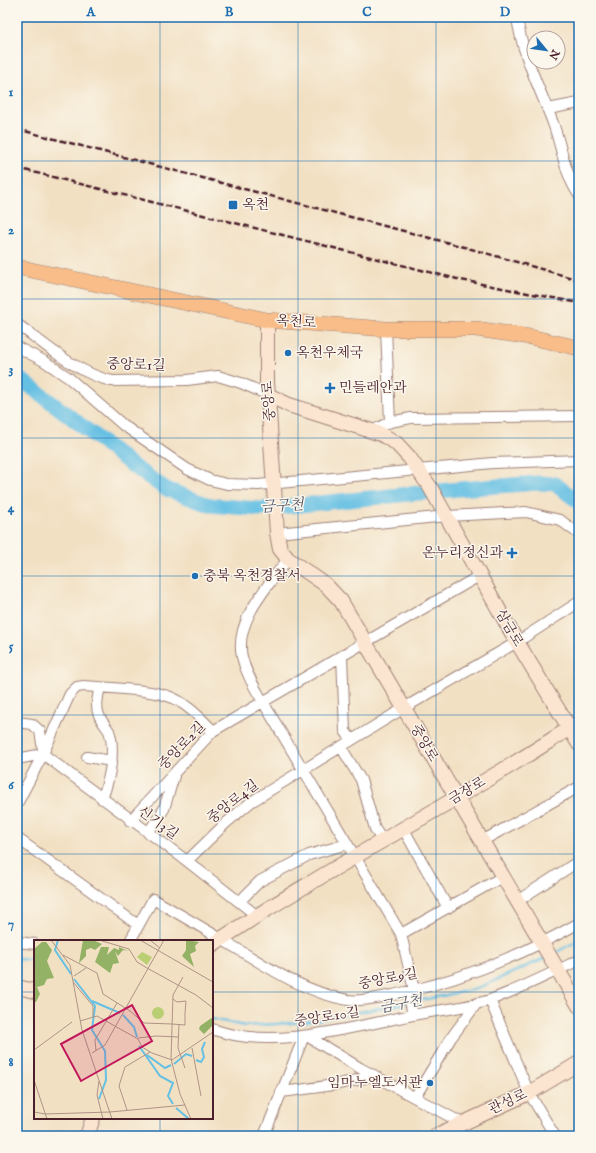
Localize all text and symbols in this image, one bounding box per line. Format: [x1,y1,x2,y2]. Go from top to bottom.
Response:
text: A [86,4,97,21]
text: B [225,4,234,21]
text: C [362,4,372,21]
text: D [500,4,511,21]
north arrow [526,30,566,70]
text: N [545,46,563,62]
text: 1 [9,84,14,101]
place label: 옥천 [242,196,269,214]
marker: 옥천 [227,199,239,211]
text: 2 [8,222,14,239]
street label: 옥천로 [275,312,317,332]
place label: 옥천우체국 [296,344,364,362]
marker: 옥천우체국 [283,348,293,358]
street label: 중앙로1길 [106,355,166,375]
text: 3 [9,361,14,378]
place label: 민들레안과 [339,379,407,397]
street label: 중앙로 [259,380,279,422]
marker: 민들레안과 [324,382,336,394]
water label: 금구천 [260,495,306,517]
text: 4 [8,500,15,517]
place label: 온누리정신과 [422,544,503,562]
marker: 온누리정신과 [506,547,518,559]
place label: 충북 옥천경찰서 [203,567,301,585]
marker: 충북 옥천경찰서 [190,571,200,581]
street label: 삼금로 [491,606,527,650]
text: 5 [9,638,14,655]
street label: 중앙로2길 [154,718,210,774]
street label: 중앙로 [406,721,442,765]
street label: 금장로 [445,773,489,809]
street label: 중앙로4길 [203,776,263,828]
text: 6 [8,777,14,794]
street label: 신기3길 [134,802,182,844]
text: 7 [8,916,14,933]
inset map [34,940,213,1119]
street label: 중앙로9길 [357,964,419,994]
water label: 금구천 [378,990,426,1017]
street label: 중앙로10길 [293,1003,361,1031]
text: 8 [8,1054,14,1071]
place label: 임마누엘도서관 [327,1074,422,1092]
marker: 임마누엘도서관 [425,1078,435,1088]
street label: 관성로 [486,1085,531,1119]

